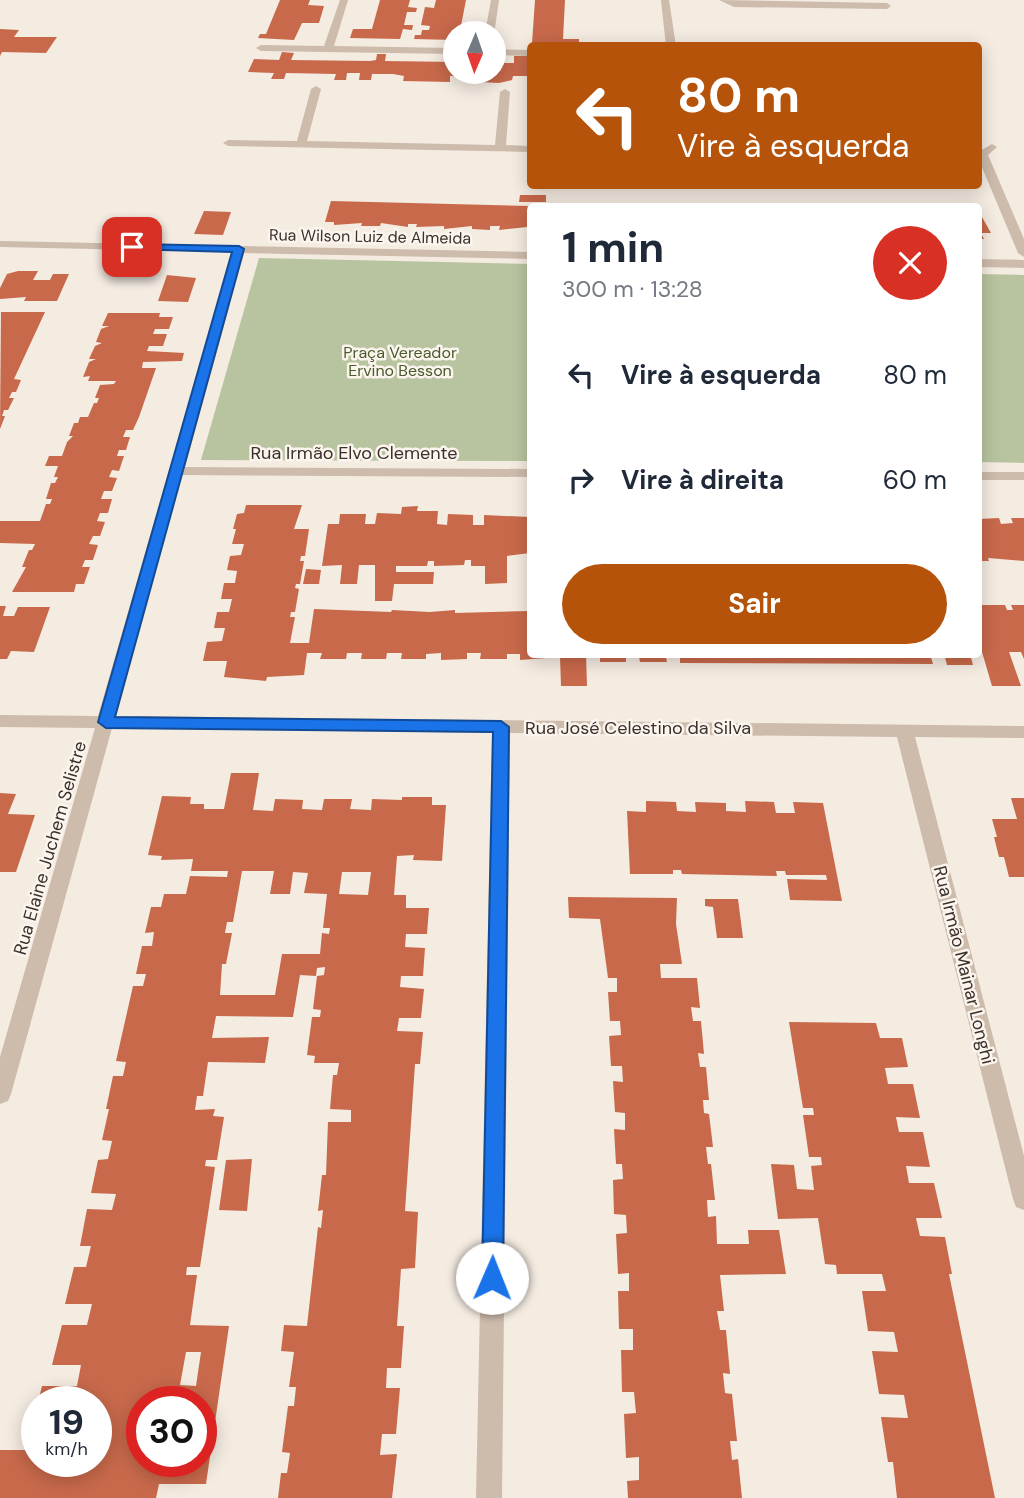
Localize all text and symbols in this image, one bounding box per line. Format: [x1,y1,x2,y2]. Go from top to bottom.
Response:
north arrow [443,21,506,84]
map controls [443,21,506,84]
text: 80 m [677,63,800,127]
icon: left [562,70,653,161]
text: Vire à esquerda [677,125,909,167]
pin [102,217,162,277]
text: 1 min [562,220,664,275]
street label: Rua Wilson Luiz de Almeida [269,224,471,249]
button: close [873,226,947,300]
icon: arrive [113,228,151,266]
text: 300 m · 13:28 [562,274,703,304]
park label: Praça Vereador Ervino Besson [343,342,457,381]
icon: left [562,356,600,394]
text: Vire à esquerda [621,358,821,392]
text: 80 m [883,358,947,392]
street label: Rua Irmão Elvo Clemente [250,441,458,465]
icon: right [562,461,600,499]
text: Vire à direita [621,463,784,497]
text: 60 m [883,463,947,497]
button: Sair [562,564,947,644]
street label: Rua José Celestino da Silva [525,716,751,740]
street label: Rua Elaine Juchem Selistre [8,738,92,958]
street label: Rua Irmão Mainar Longhi [928,863,1000,1067]
position arrow [455,1241,529,1315]
speed limit sign: 30 [126,1386,217,1477]
text: 19 [49,1399,84,1445]
text: km/h [45,1437,88,1461]

